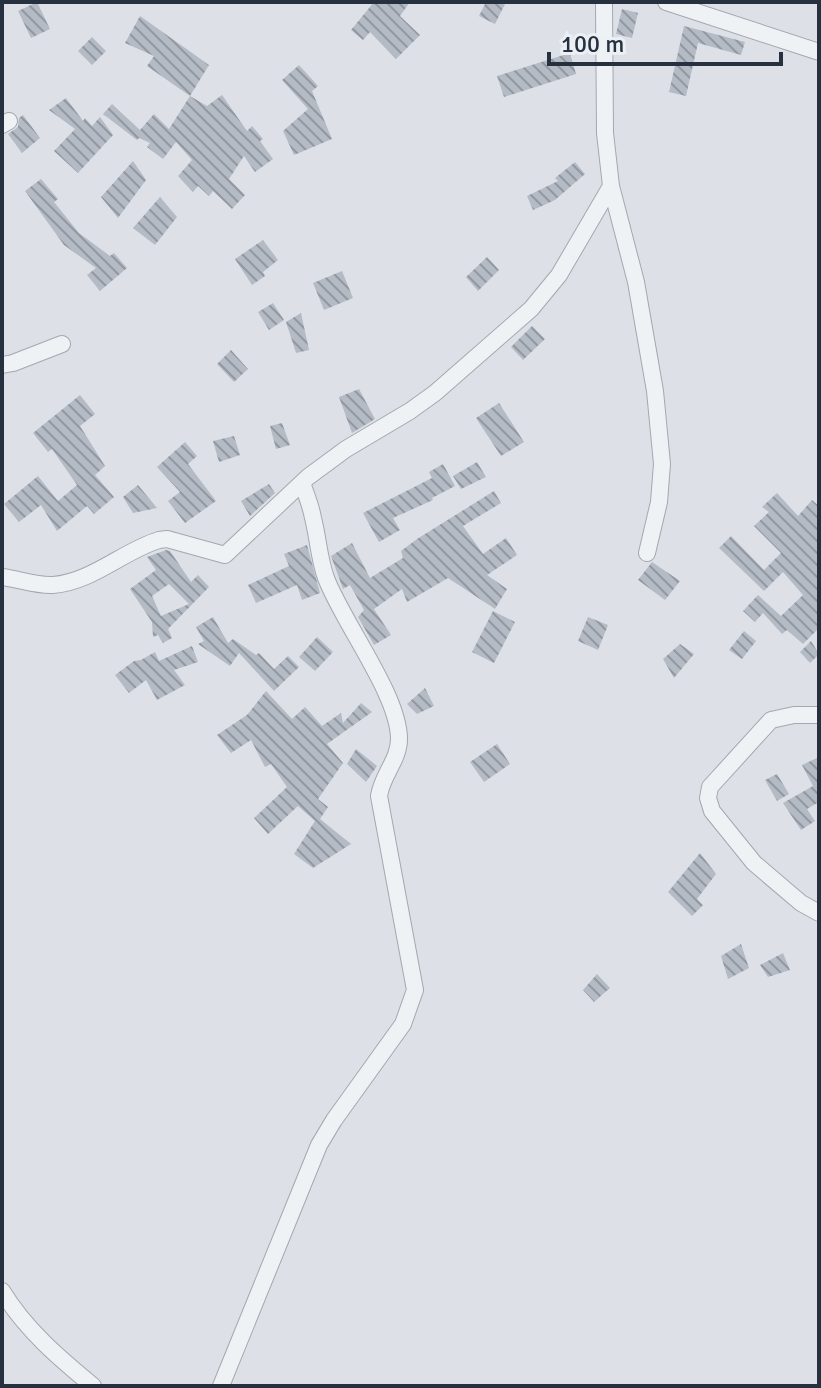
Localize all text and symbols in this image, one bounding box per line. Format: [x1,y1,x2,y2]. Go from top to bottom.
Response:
scale bar [549,16,781,66]
text: 100 m [561,29,624,59]

